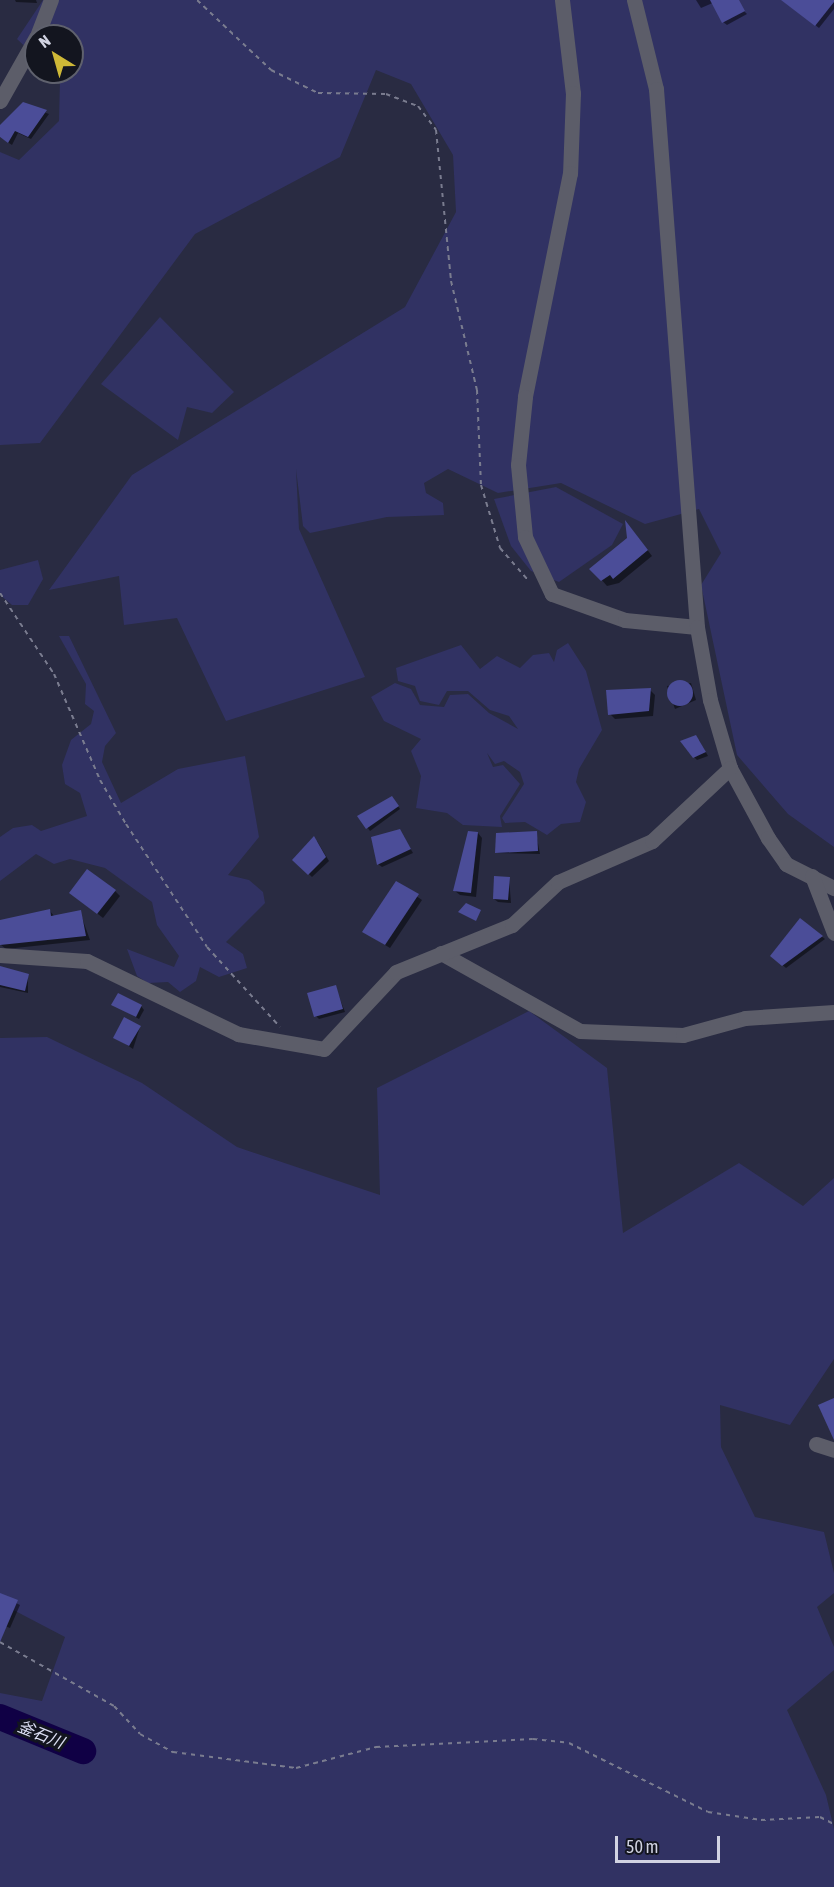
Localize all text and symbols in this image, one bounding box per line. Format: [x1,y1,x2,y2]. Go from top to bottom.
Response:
north arrow [24,24,84,84]
text: N [35,31,54,51]
water label: 釜石川 [15,1716,67,1752]
scale bar [618,1824,723,1862]
text: 50 m [626,1836,658,1857]

